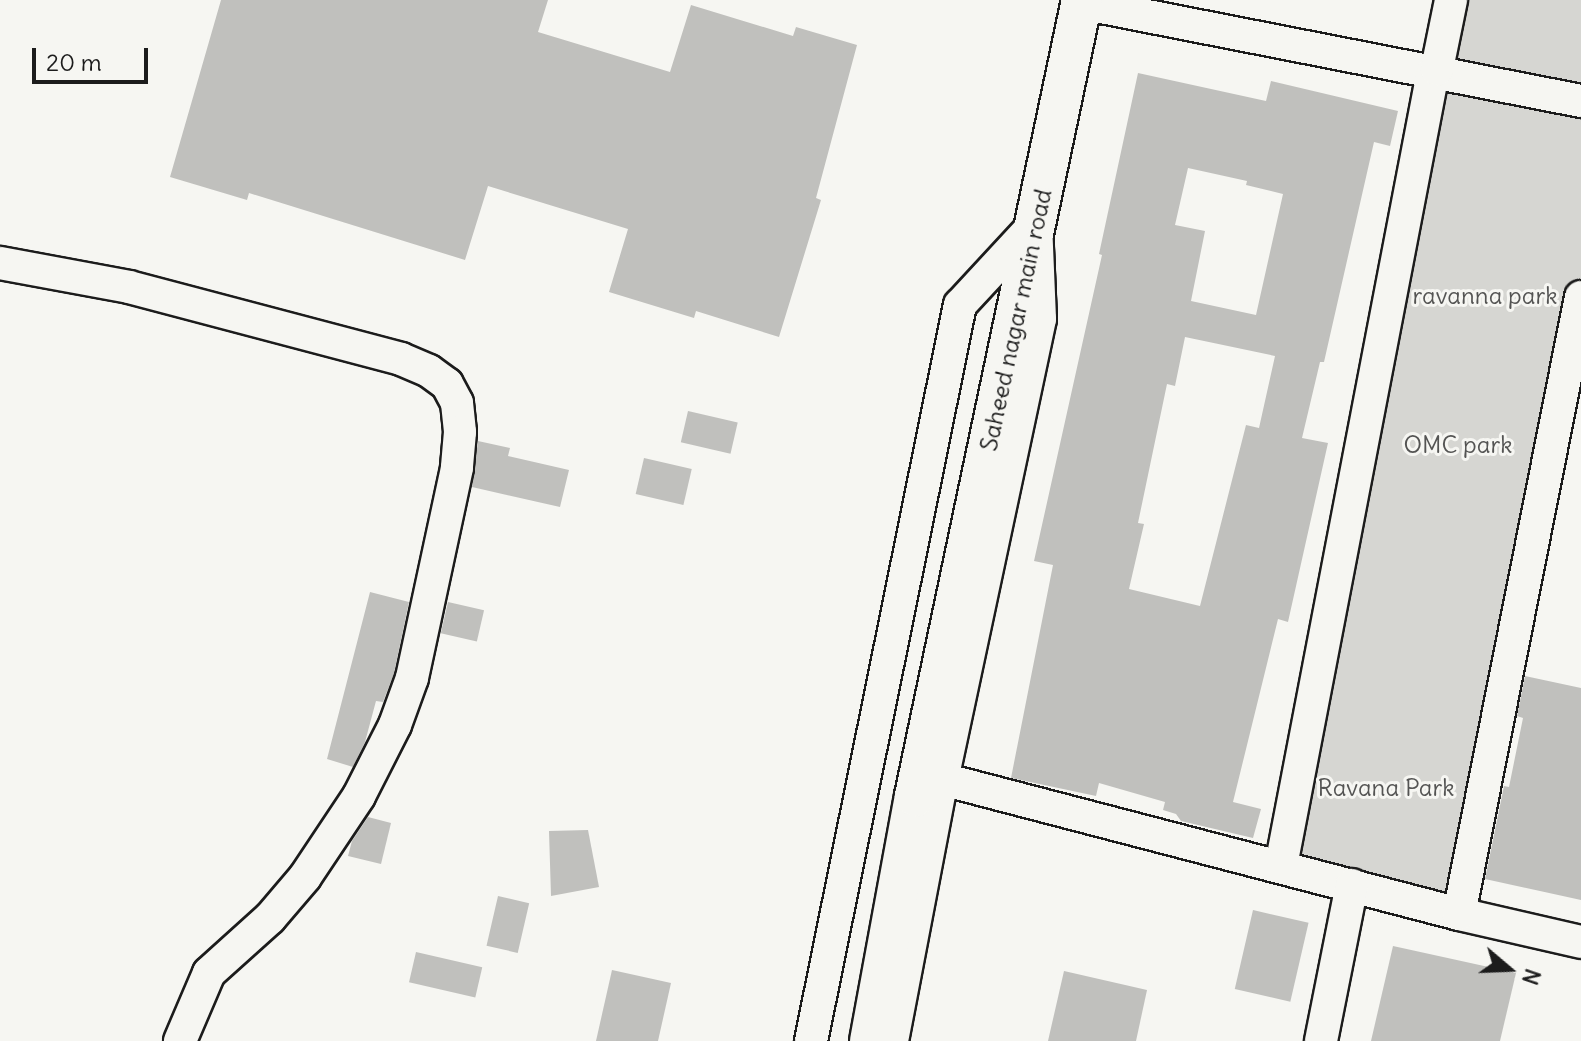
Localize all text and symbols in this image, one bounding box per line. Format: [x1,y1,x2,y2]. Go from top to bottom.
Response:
scale bar [36,32,152,82]
text: 20 m [46,47,102,77]
street label: Saheed nagar main road [974,186,1058,454]
park label: ravanna park [1412,282,1558,310]
park label: OMC park [1404,431,1512,459]
park label: Ravana Park [1318,774,1454,802]
north arrow [1469,929,1549,1009]
text: N [1516,965,1547,989]

